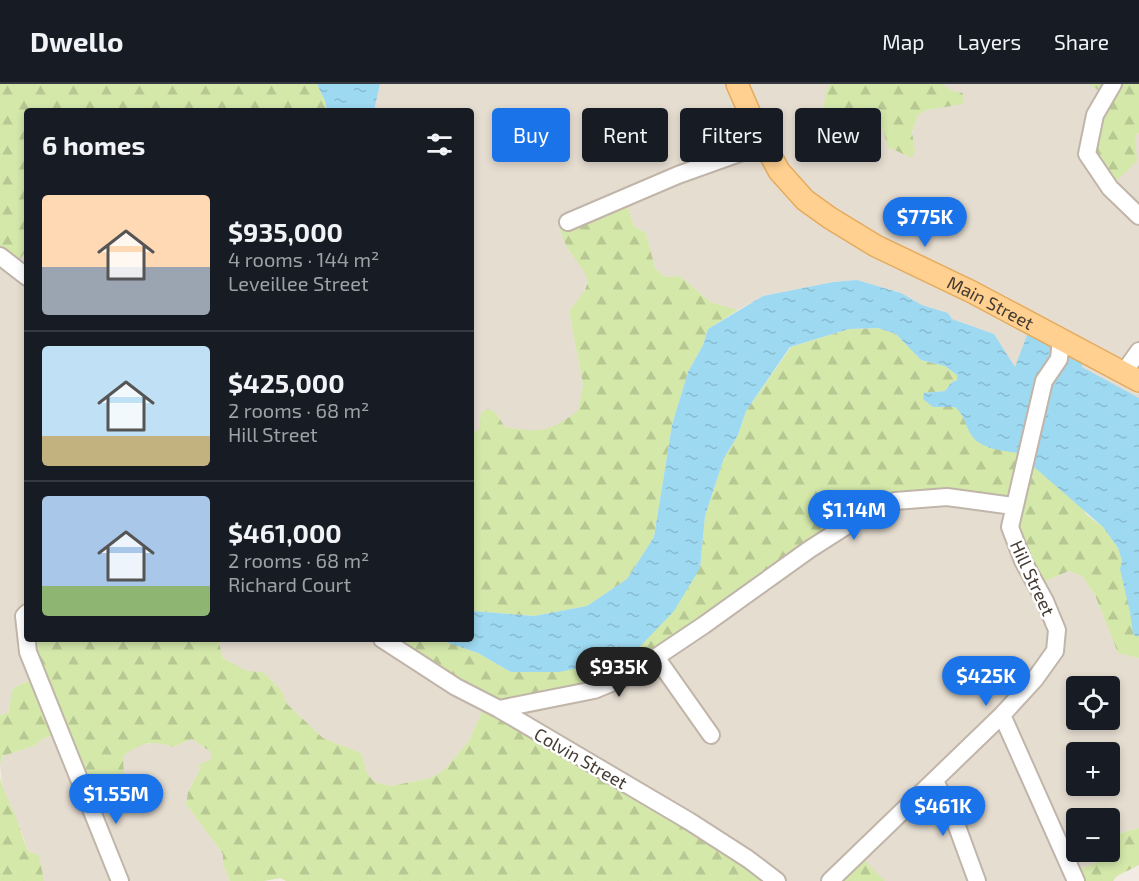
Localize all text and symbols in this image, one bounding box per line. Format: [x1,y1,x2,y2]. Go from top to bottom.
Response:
text: Dwello [30,24,123,58]
text: Map [882,29,924,54]
text: Layers [957,29,1021,54]
text: Share [1054,29,1109,54]
chip: Buy [492,108,570,162]
chip: Rent [582,108,668,162]
chip: Filters [680,108,783,162]
chip: New [795,108,881,162]
icon: filters [423,128,456,161]
text: 6 homes [42,129,145,160]
pin: $775K [883,197,967,248]
text: $775K [897,204,953,228]
text: $935,000 [228,216,343,247]
icon: home [90,219,162,291]
text: 4 rooms · 144 m² [228,247,379,271]
text: Leveillee Street [228,271,369,295]
street label: Main Street [944,271,1038,334]
text: $425,000 [228,367,345,398]
icon: home [90,370,162,442]
text: 2 rooms · 68 m² [228,398,369,422]
text: Hill Street [228,422,318,446]
pin: $1.14M [805,490,903,541]
text: $1.14M [822,497,886,521]
text: $461,000 [228,517,342,548]
icon: home [90,520,162,592]
street label: Hill Street [1006,537,1060,619]
text: 2 rooms · 68 m² [228,548,369,572]
text: Richard Court [228,572,351,596]
pin: $935K [577,647,661,698]
text: $935K [590,654,648,678]
pin: $425K [944,656,1028,707]
text: $425K [956,663,1016,687]
map controls [1066,676,1120,862]
button: locate [1066,676,1120,730]
street label: Colvin Street [530,722,632,794]
button: + [1066,742,1120,796]
pin: $1.55M [67,774,165,825]
text: $1.55M [83,781,149,805]
pin: $461K [901,786,985,837]
text: $461K [914,793,972,817]
button: − [1066,808,1120,862]

